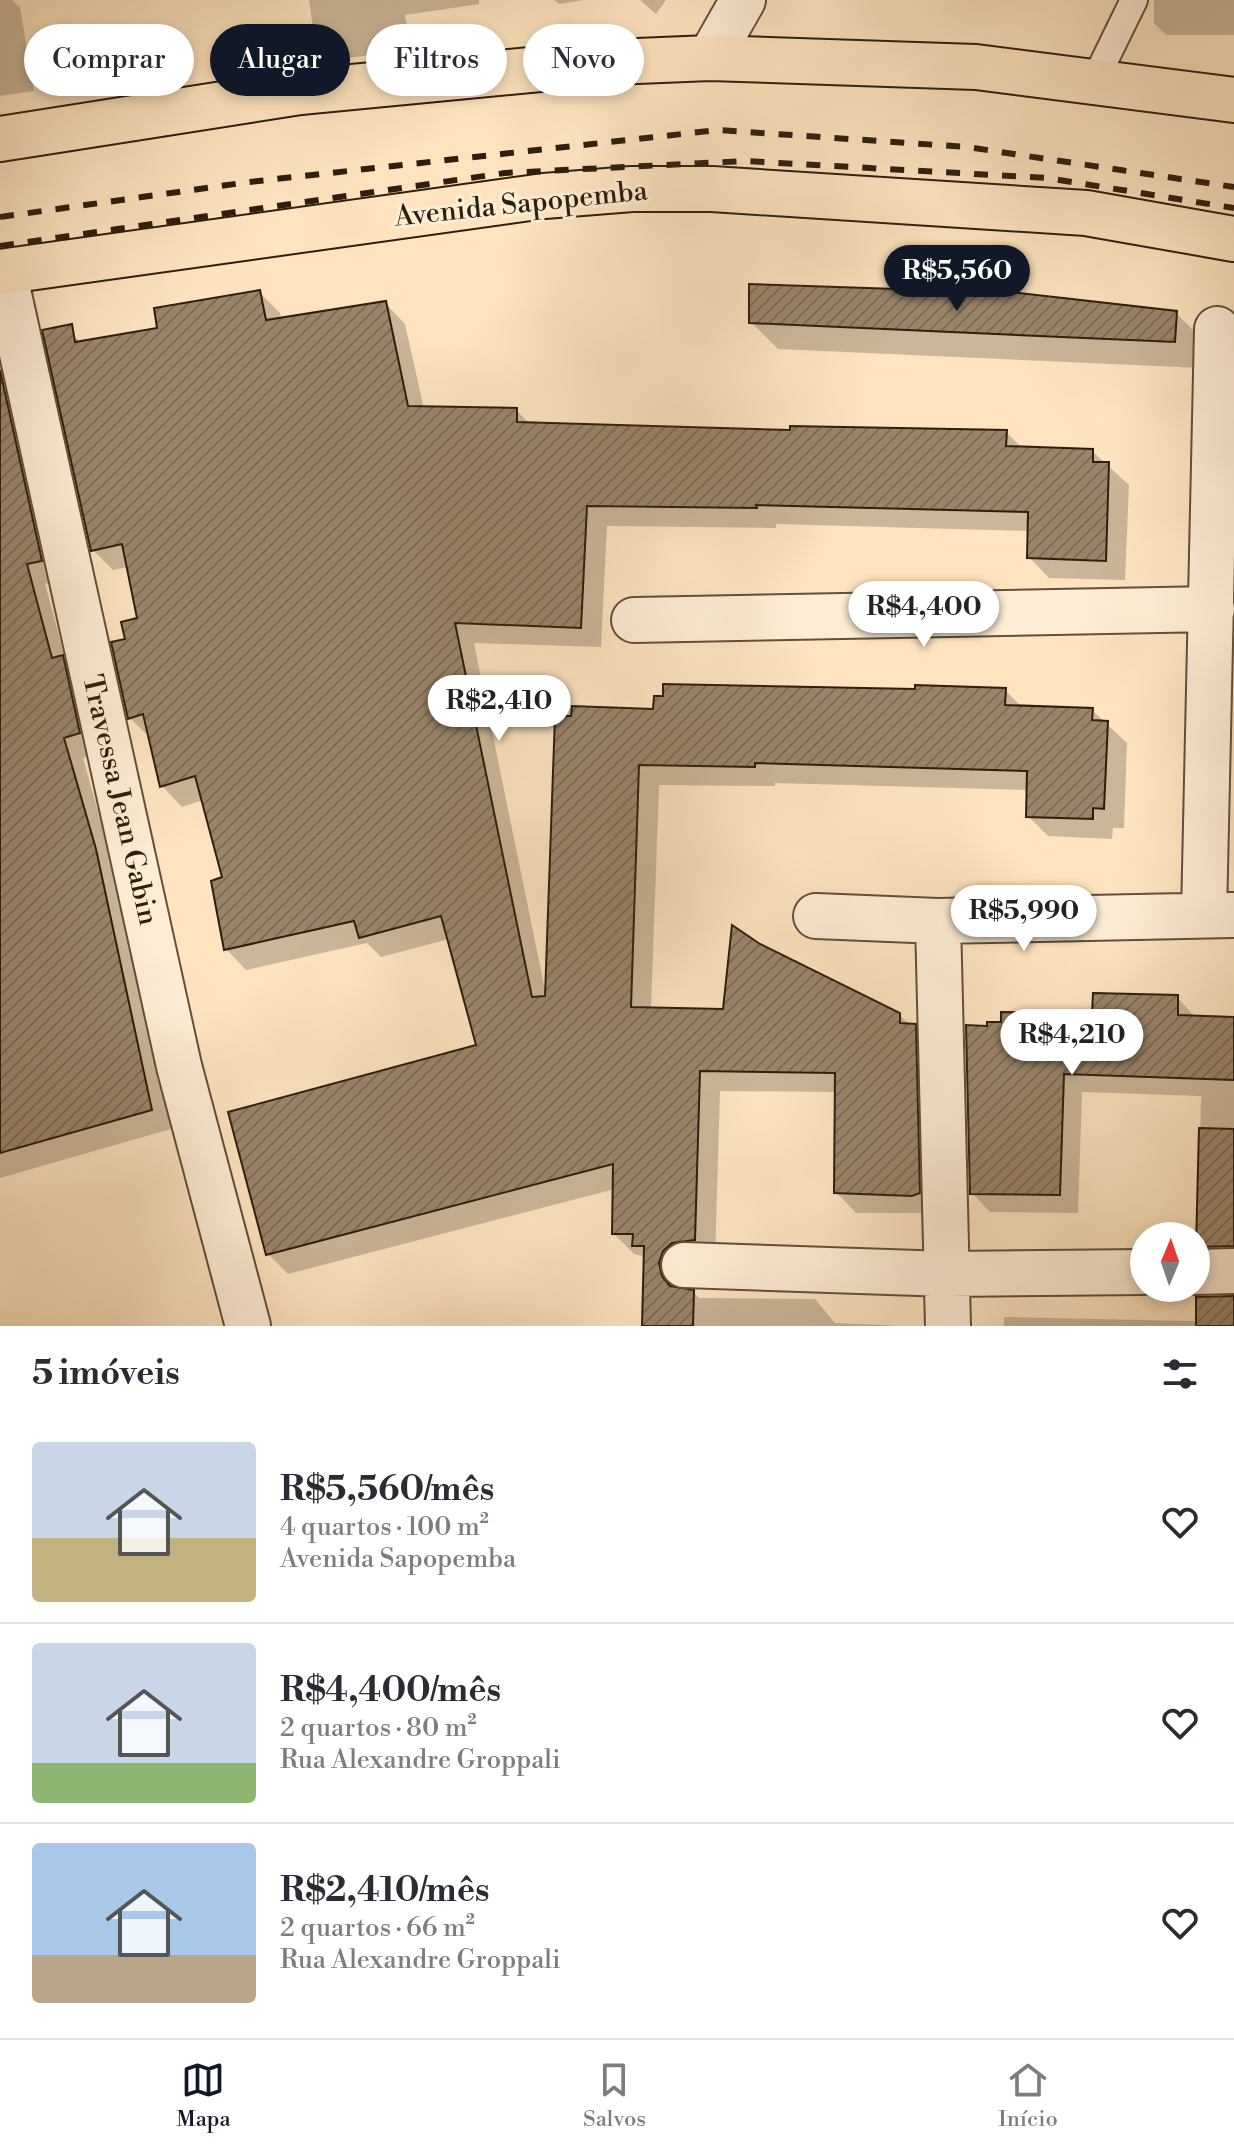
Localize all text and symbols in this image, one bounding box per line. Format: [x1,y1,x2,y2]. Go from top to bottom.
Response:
chip: Comprar [24,24,194,96]
chip: Alugar [210,24,350,96]
chip: Filtros [366,24,507,96]
chip: Novo [523,24,644,96]
street label: Avenida Sapopemba [392,173,650,235]
pin: R$5,560 [883,245,1031,313]
text: R$5,560 [902,255,1012,287]
pin: R$4,400 [850,581,998,649]
text: R$4,400 [866,591,982,623]
street label: Travessa Jean Gabin [74,671,166,929]
pin: R$2,410 [425,675,573,743]
text: R$2,410 [446,685,552,717]
pin: R$5,990 [950,885,1098,953]
text: R$5,990 [969,895,1079,927]
pin: R$4,210 [998,1009,1146,1077]
text: R$4,210 [1018,1019,1126,1051]
north arrow [1130,1222,1210,1302]
map controls [1130,1222,1210,1302]
icon: filters [1158,1352,1202,1396]
text: 5 imóveis [32,1353,180,1395]
text: R$5,560/mês [280,1469,494,1511]
icon: home [96,1474,192,1570]
icon: heart [1158,1500,1202,1544]
text: 4 quartos · 100 m² [280,1511,489,1543]
text: Avenida Sapopemba [280,1543,516,1575]
text: R$4,400/mês [280,1670,501,1712]
icon: home [96,1675,192,1771]
icon: heart [1158,1701,1202,1745]
text: 2 quartos · 80 m² [280,1712,477,1744]
text: Rua Alexandre Groppali [280,1744,561,1776]
text: R$2,410/mês [280,1870,490,1912]
icon: home [96,1875,192,1971]
icon: heart [1158,1901,1202,1945]
text: 2 quartos · 66 m² [280,1912,475,1944]
text: Rua Alexandre Groppali [280,1944,561,1976]
tab: Mapa [176,2058,231,2133]
tab: Salvos [583,2058,646,2133]
tab: Início [998,2058,1058,2133]

